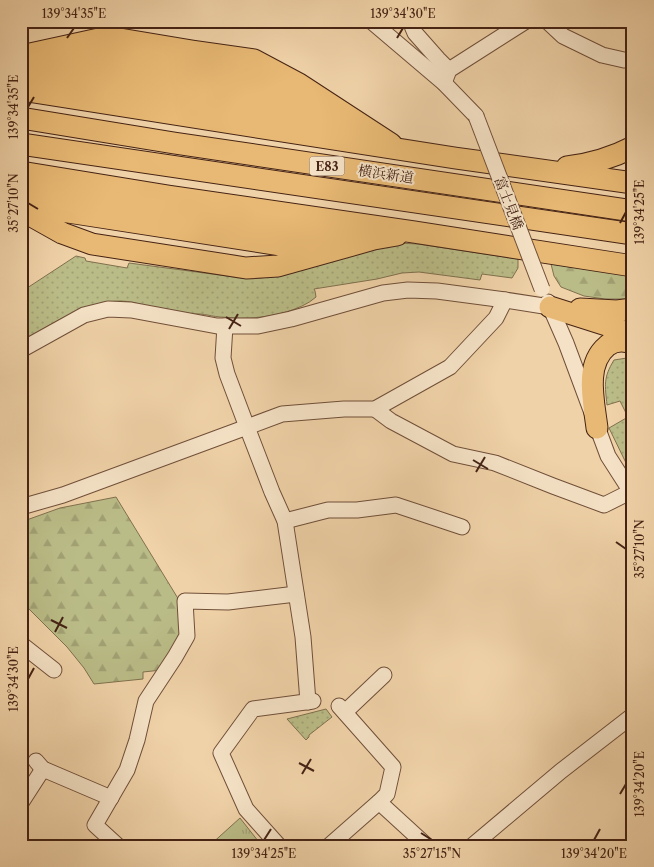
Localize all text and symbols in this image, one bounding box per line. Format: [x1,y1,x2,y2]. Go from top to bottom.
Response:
text: 139°34'35"E [42,6,106,21]
text: 139°34'30"E [370,6,436,21]
text: 139°34'35"E [6,75,21,139]
road number: E83 [310,157,344,176]
street label: 横浜新道 [357,161,415,187]
text: 35°27'10"N [6,173,21,233]
street label: 富士見橋 [491,174,527,232]
text: 139°34'25"E [632,180,647,244]
text: 35°27'10"N [632,519,647,579]
text: 139°34'30"E [6,646,21,712]
text: 139°34'20"E [632,751,647,817]
text: 139°34'25"E [232,846,296,861]
text: 35°27'15"N [403,846,461,861]
text: 139°34'20"E [561,846,627,861]

